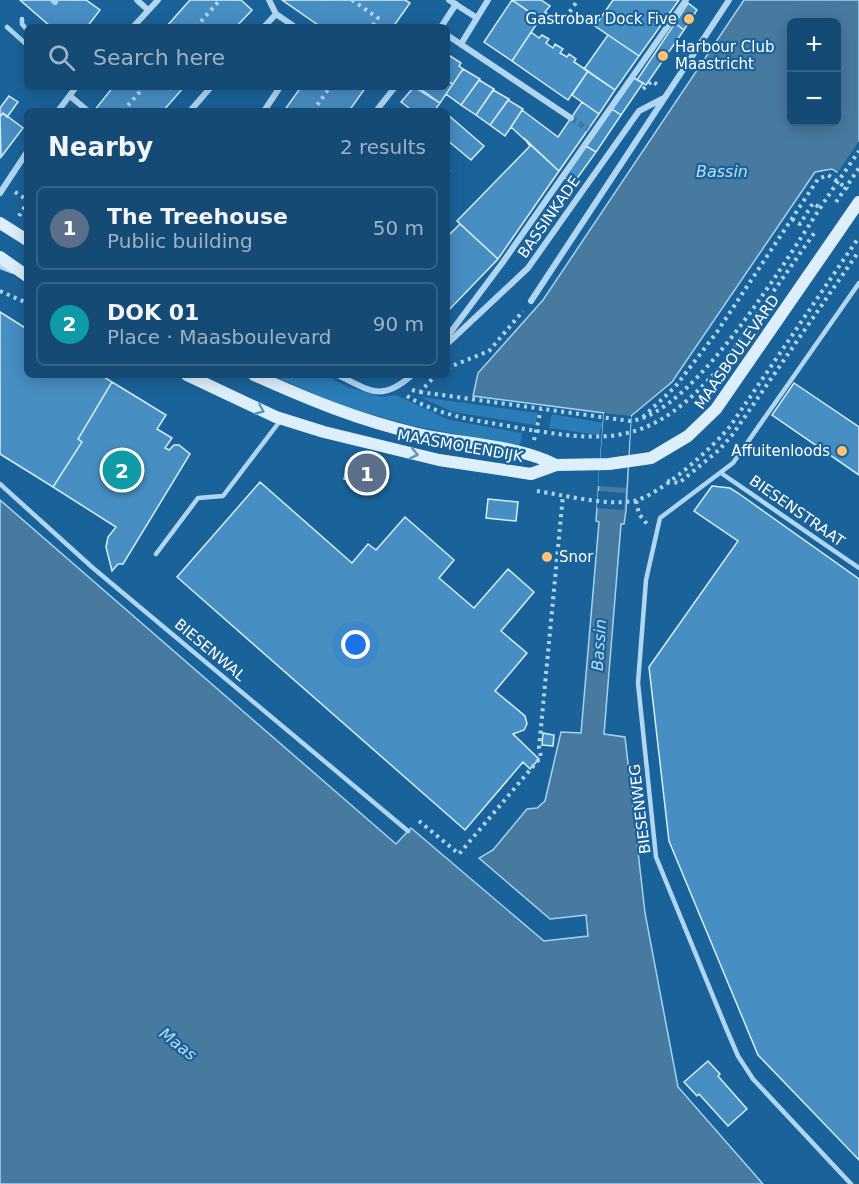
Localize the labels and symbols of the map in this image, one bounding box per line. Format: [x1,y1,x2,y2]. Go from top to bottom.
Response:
place label: Gastrobar Dock Five [526,10,677,28]
marker: Gastrobar Dock Five [682,12,696,26]
place label: Harbour Club Maastricht [675,38,774,73]
marker: Harbour Club Maastricht [656,49,670,63]
water label: Bassin [696,162,748,181]
street label: BASSINKADE [514,172,584,262]
street label: MAASBOULEVARD [691,291,783,413]
one-way arrow [254,403,265,415]
street label: MAASMOLENDIJK [396,426,525,466]
place label: Affuitenloods [731,442,830,460]
marker: Affuitenloods [835,444,849,458]
one-way arrow [408,447,418,460]
pin: 2 [102,448,142,492]
pin: 1 [348,450,386,496]
street label: BIESENSTRAAT [746,472,849,551]
place label: Snor [559,548,594,566]
marker: Snor [540,550,554,564]
street label: BIESENWAL [171,615,250,685]
water label: Bassin [588,618,610,672]
your location [341,630,370,659]
street label: BIESENWEG [626,763,654,855]
water label: Maas [156,1024,200,1064]

